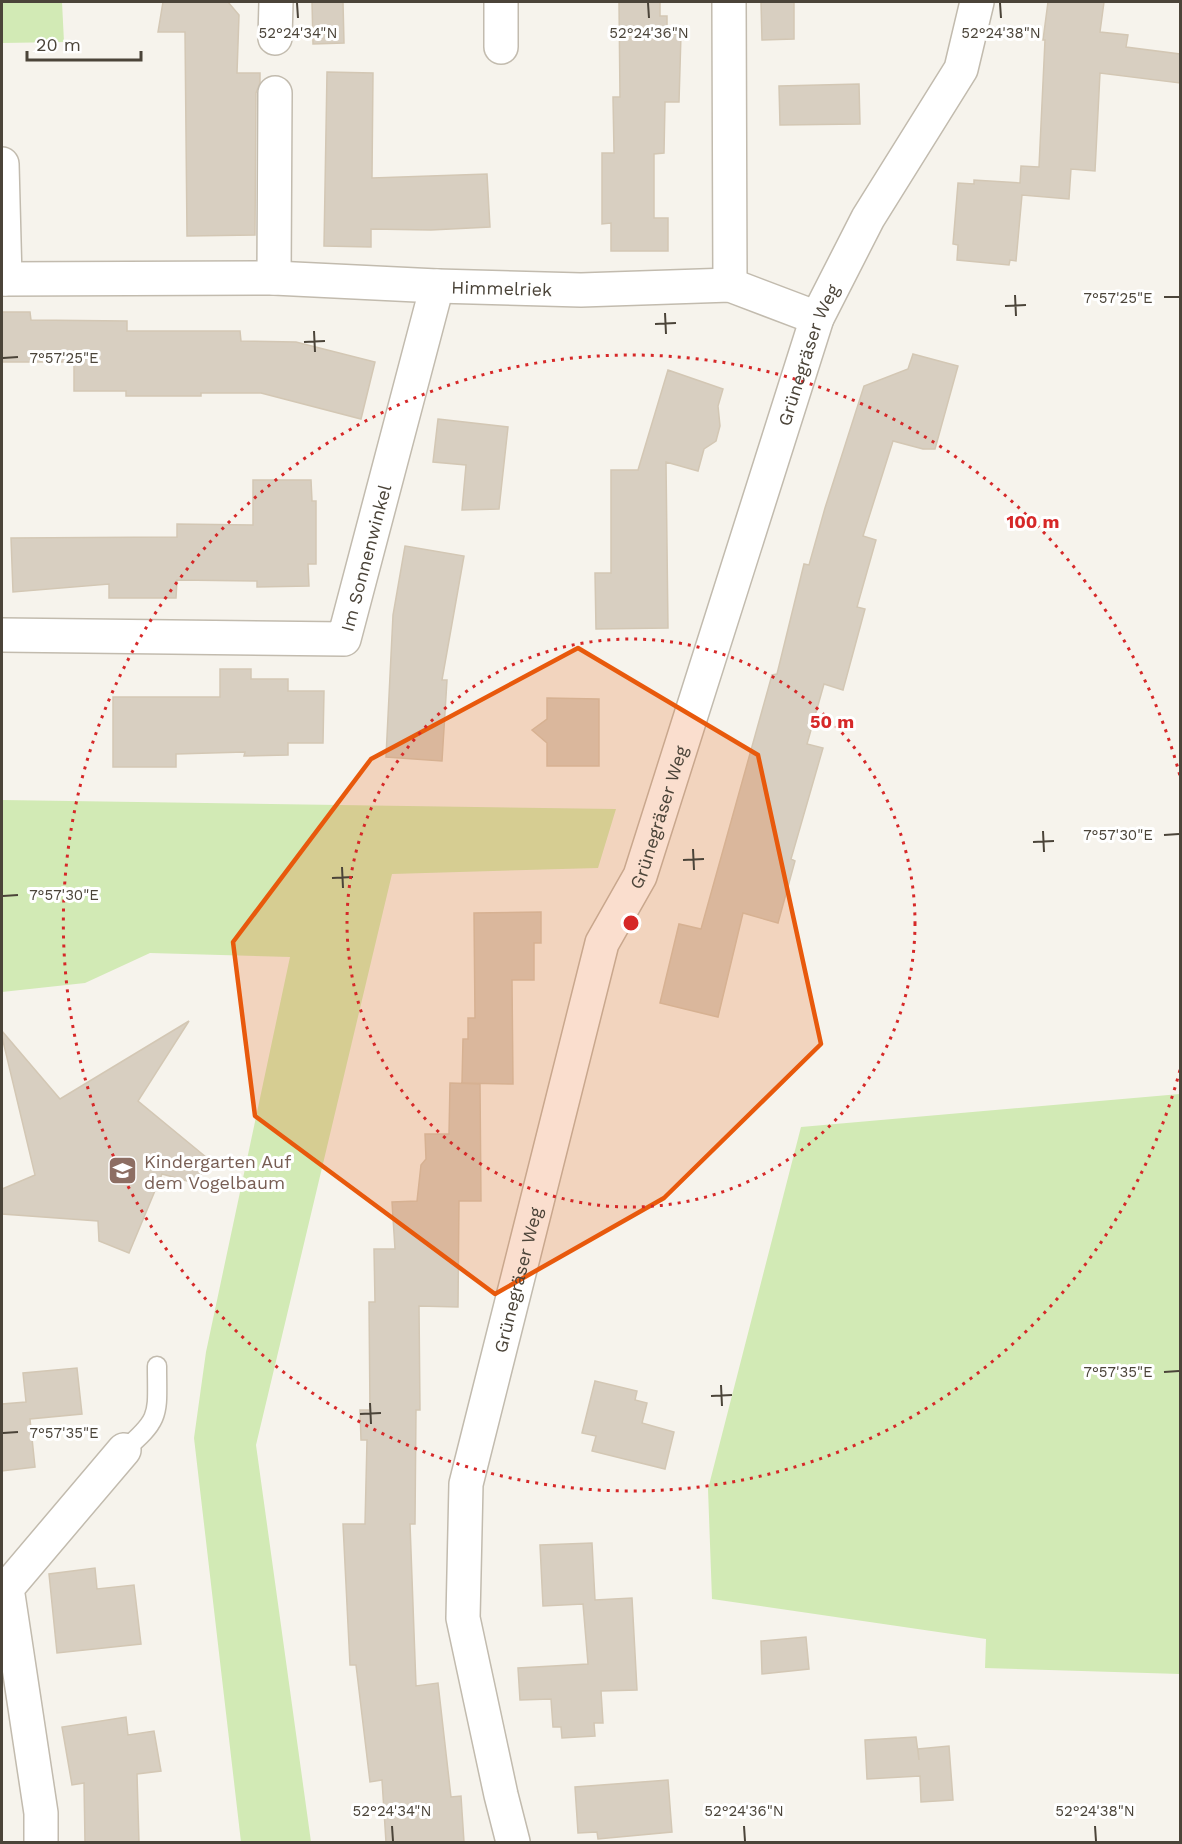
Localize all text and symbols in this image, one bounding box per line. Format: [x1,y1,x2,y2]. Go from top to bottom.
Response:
scale bar [27,24,141,62]
text: 52°24'34"N [259,24,337,42]
text: 52°24'36"N [609,24,689,42]
text: 52°24'38"N [961,24,1041,42]
text: 20 m [36,34,81,55]
street label: Himmelriek [451,276,553,300]
street label: Grünegräser Weg [773,280,843,428]
text: 7°57'25"E [1083,289,1153,307]
text: 7°57'25"E [29,349,99,367]
street label: Im Sonnenwinkel [336,481,395,634]
text: 100 m [1006,511,1060,532]
text: 50 m [810,711,854,732]
street label: Grünegräser Weg [624,743,691,892]
text: 7°57'30"E [1083,826,1153,844]
text: 7°57'30"E [29,886,99,904]
centre of rings [621,913,641,933]
place label: Kindergarten Auf dem Vogelbaum [144,1151,291,1193]
school or university icon: Kindergarten Auf dem Vogelbaum [107,1155,139,1187]
street label: Grünegräser Weg [489,1205,546,1355]
text: 7°57'35"E [1083,1363,1153,1381]
text: 7°57'35"E [29,1424,99,1442]
text: 52°24'34"N [353,1802,431,1820]
text: 52°24'36"N [704,1802,784,1820]
text: 52°24'38"N [1055,1802,1135,1820]

